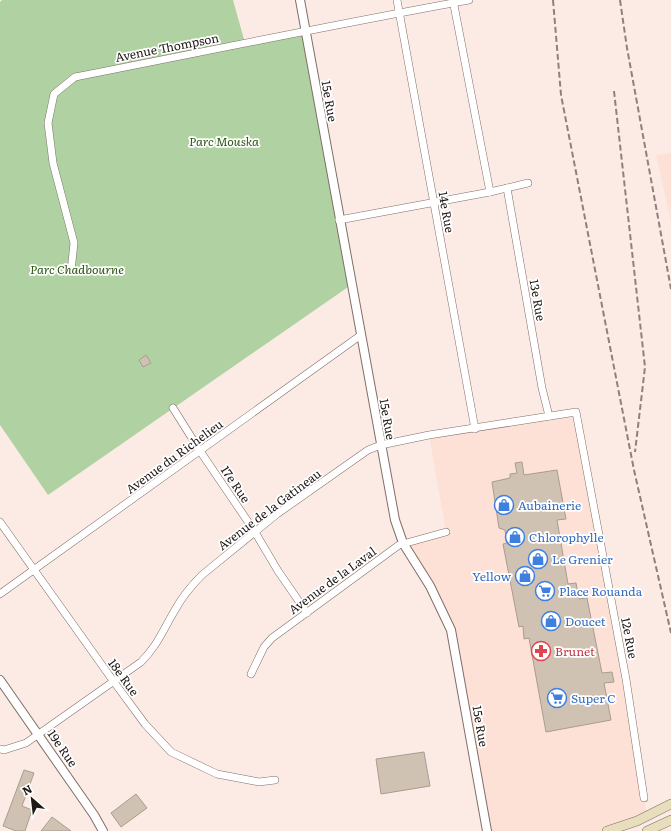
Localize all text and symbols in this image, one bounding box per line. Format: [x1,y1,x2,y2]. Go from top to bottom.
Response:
street label: Avenue Thompson [114,28,220,66]
street label: 15e Rue [318,79,342,123]
park label: Parc Mouska [189,132,259,150]
street label: 14e Rue [435,190,459,234]
park label: Parc Chadbourne [30,260,124,278]
street label: 13e Rue [525,278,551,322]
street label: 15e Rue [376,397,400,441]
street label: Avenue du Richelieu [122,414,227,497]
street label: 17e Rue [217,462,255,506]
street label: Avenue de la Gatineau [214,464,325,554]
shop icon: Aubainerie [493,494,515,516]
place label: Aubainerie [518,496,581,514]
shop icon: Chlorophylle [504,526,526,548]
place label: Chlorophylle [529,528,604,546]
street label: Avenue de la Laval [285,542,379,618]
shop icon: Le Grenier [527,548,549,570]
place label: Le Grenier [552,550,613,568]
shop icon: Yellow [514,565,536,587]
place label: Yellow [472,567,512,585]
supermarket icon: Place Rouanda [534,580,556,602]
place label: Place Rouanda [559,582,643,600]
shop icon: Doucet [540,610,562,632]
place label: Doucet [565,612,606,630]
street label: 12e Rue [617,616,643,660]
pharmacy icon: Brunet [530,640,552,662]
place label: Brunet [555,642,595,660]
street label: 18e Rue [104,655,144,699]
supermarket icon: Super C [546,687,568,709]
place label: Super C [571,689,616,707]
street label: 15e Rue [469,704,493,748]
street label: 19e Rue [44,726,82,770]
north arrow [12,779,52,819]
text: N [19,780,35,799]

